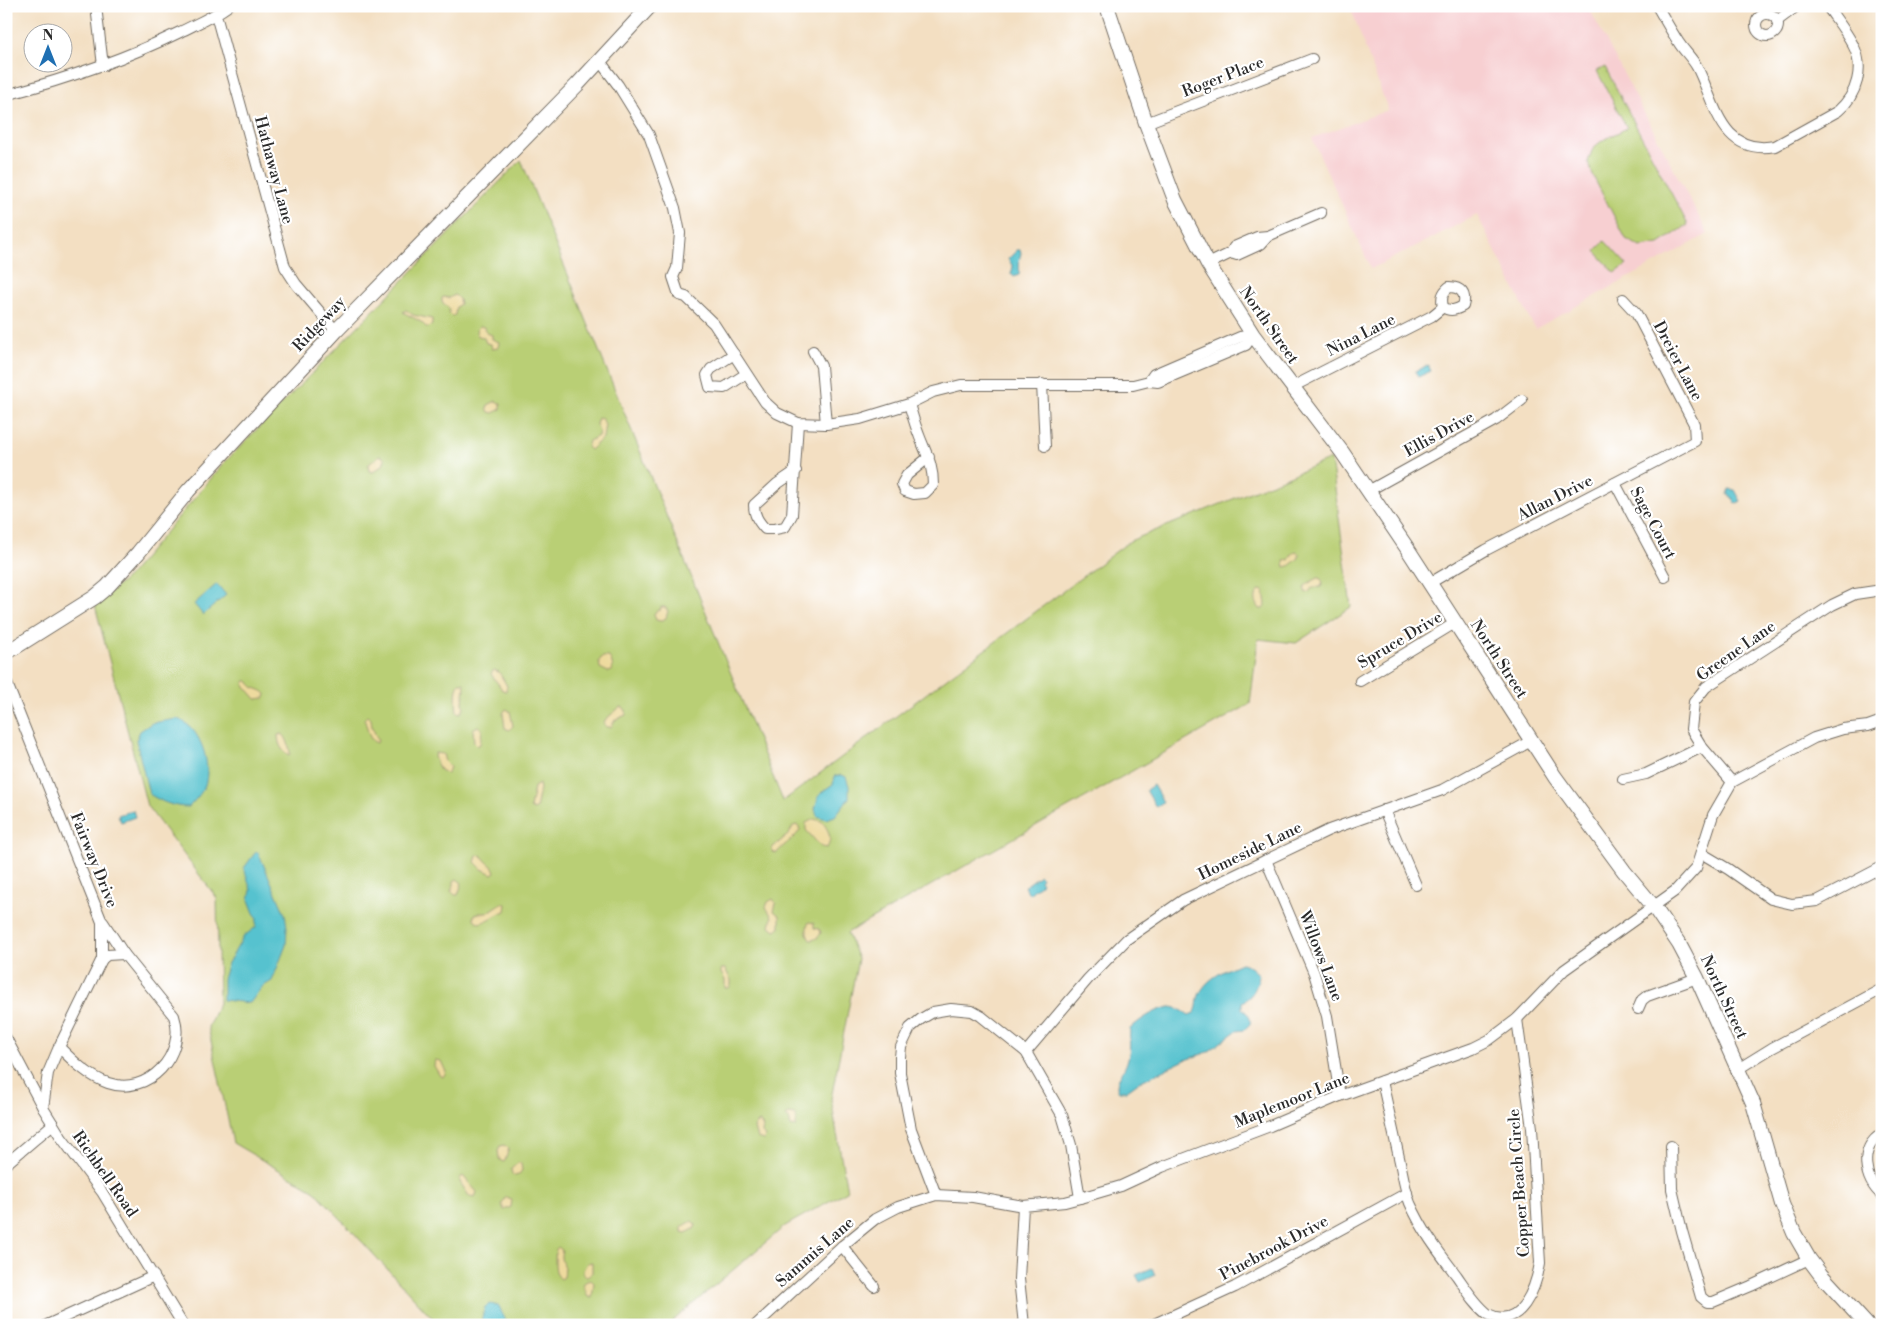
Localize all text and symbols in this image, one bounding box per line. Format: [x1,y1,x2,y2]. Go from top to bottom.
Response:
north arrow [22,22,72,72]
text: N [42,27,54,45]
street label: Roger Place [1179,52,1267,102]
street label: Hathaway Lane [250,114,298,226]
street label: North Street [1235,282,1303,368]
street label: Ridgeway [288,292,350,356]
street label: Nina Lane [1323,309,1399,361]
street label: Dreier Lane [1649,318,1707,404]
street label: Ellis Drive [1401,407,1477,461]
street label: Allan Drive [1513,470,1596,526]
street label: Sage Court [1626,483,1681,563]
street label: Spruce Drive [1354,607,1446,673]
street label: North Street [1466,616,1532,703]
street label: Greene Lane [1693,616,1779,686]
street label: Fairway Drive [66,809,122,911]
street label: Homeside Lane [1195,817,1305,885]
street label: Willows Lane [1294,907,1347,1004]
street label: North Street [1696,952,1752,1042]
street label: Maplemoor Lane [1231,1068,1353,1132]
street label: Copper Beach Circle [1504,1108,1534,1258]
street label: Richbell Road [68,1127,142,1221]
street label: Pinebrook Drive [1216,1211,1332,1285]
street label: Sammis Lane [772,1213,858,1291]

